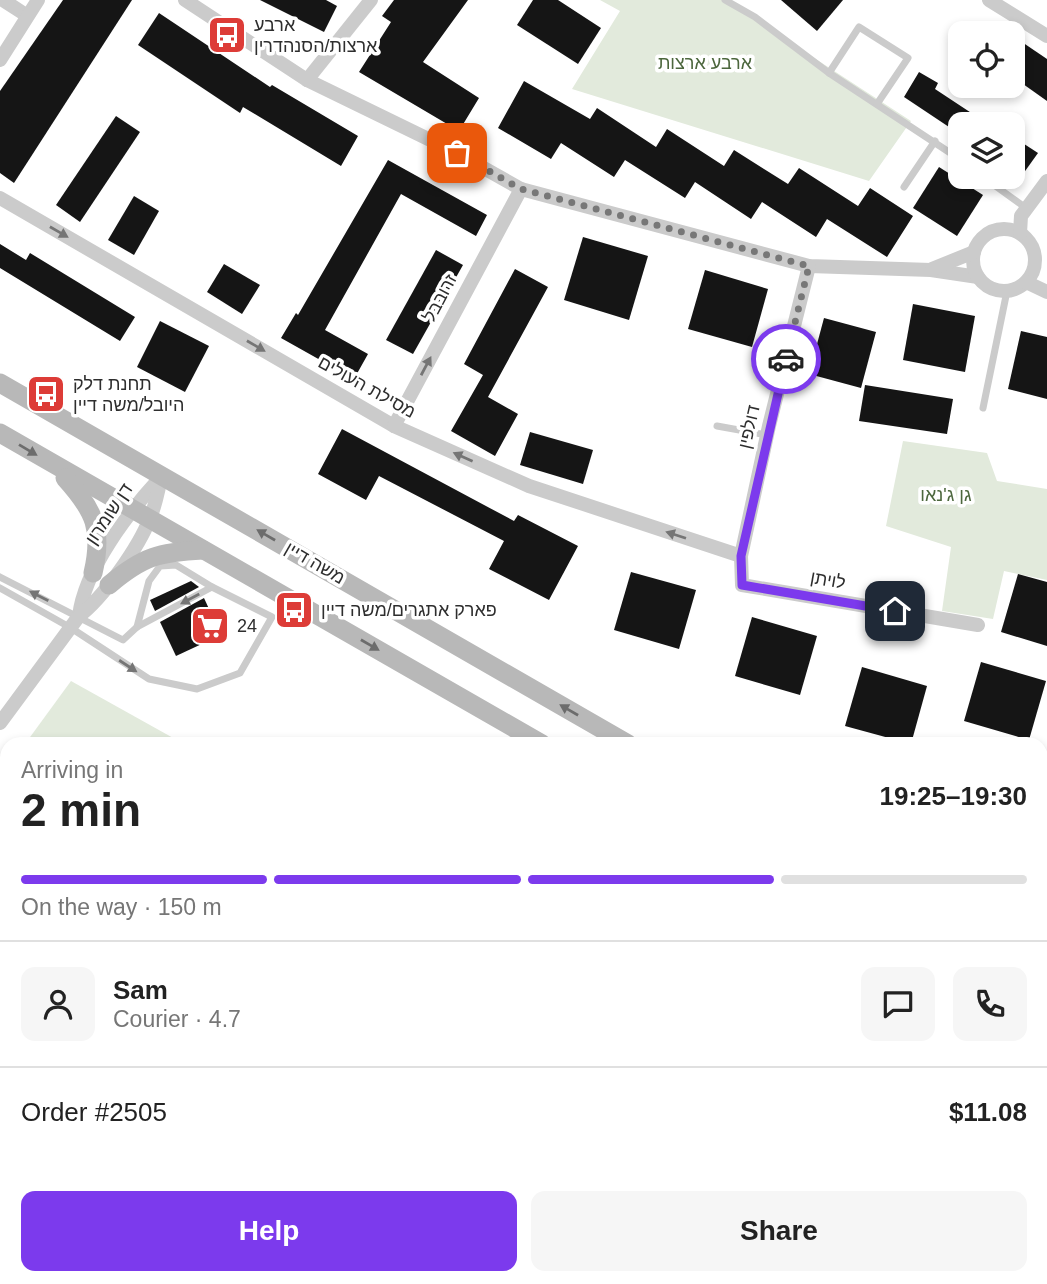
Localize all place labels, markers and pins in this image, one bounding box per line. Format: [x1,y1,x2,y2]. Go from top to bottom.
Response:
bus stop icon: ארבע ארצות/הסנהדרין [206,14,248,56]
place label: ארבע ארצות/הסנהדרין [254,15,378,56]
pin [427,123,487,183]
bus stop icon: תחנת דלק היובל/משה דיין [25,373,67,415]
place label: תחנת דלק היובל/משה דיין [73,374,184,415]
pin [865,581,925,641]
bus stop icon: פארק אתגרים/משה דיין [273,589,315,631]
place label: פארק אתגרים/משה דיין [321,600,497,620]
supermarket icon: 24 [189,605,231,647]
place label: 24 [237,616,257,636]

